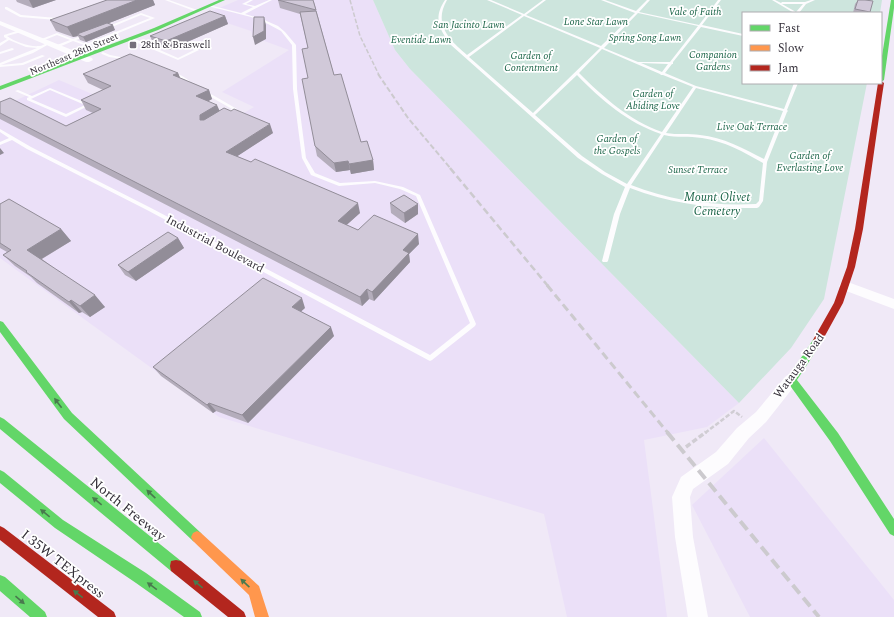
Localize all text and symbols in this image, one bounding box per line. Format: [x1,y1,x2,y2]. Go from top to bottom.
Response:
park label: Vale of Faith [669,4,721,20]
legend [742,12,882,84]
park label: Lone Star Lawn [564,14,629,30]
park label: San Jacinto Lawn [433,17,505,33]
text: Fast [778,19,800,38]
street label: Northeast 28th Street [27,28,121,80]
park label: Spring Song Lawn [609,30,682,46]
park label: Eventide Lawn [391,32,452,48]
place label: 28th & Braswell [141,37,210,53]
text: Slow [778,39,804,58]
marker: 28th & Braswell [128,40,138,50]
park label: Companion Gardens [689,47,738,75]
park label: Garden of Contentment [504,48,559,76]
text: Jam [778,59,799,78]
park label: Garden of Abiding Love [625,86,681,114]
park label: Live Oak Terrace [717,119,788,135]
park label: Garden of the Gospels [594,131,641,159]
park label: Garden of Everlasting Love [777,148,844,176]
park label: Sunset Terrace [668,162,728,178]
park label: Mount Olivet Cemetery [684,188,750,221]
street label: Industrial Boulevard [162,210,268,278]
street label: Watauga Road [769,329,829,403]
one-way arrow [54,397,62,408]
street label: North Freeway [86,472,171,547]
one-way arrow [146,489,156,499]
one-way arrow [92,497,103,506]
one-way arrow [40,508,50,517]
street label: I 35W TEXpress [17,525,109,603]
one-way arrow [240,578,250,588]
one-way arrow [193,579,203,588]
one-way arrow [147,582,158,590]
one-way arrow [73,589,84,598]
one-way arrow [15,595,25,604]

